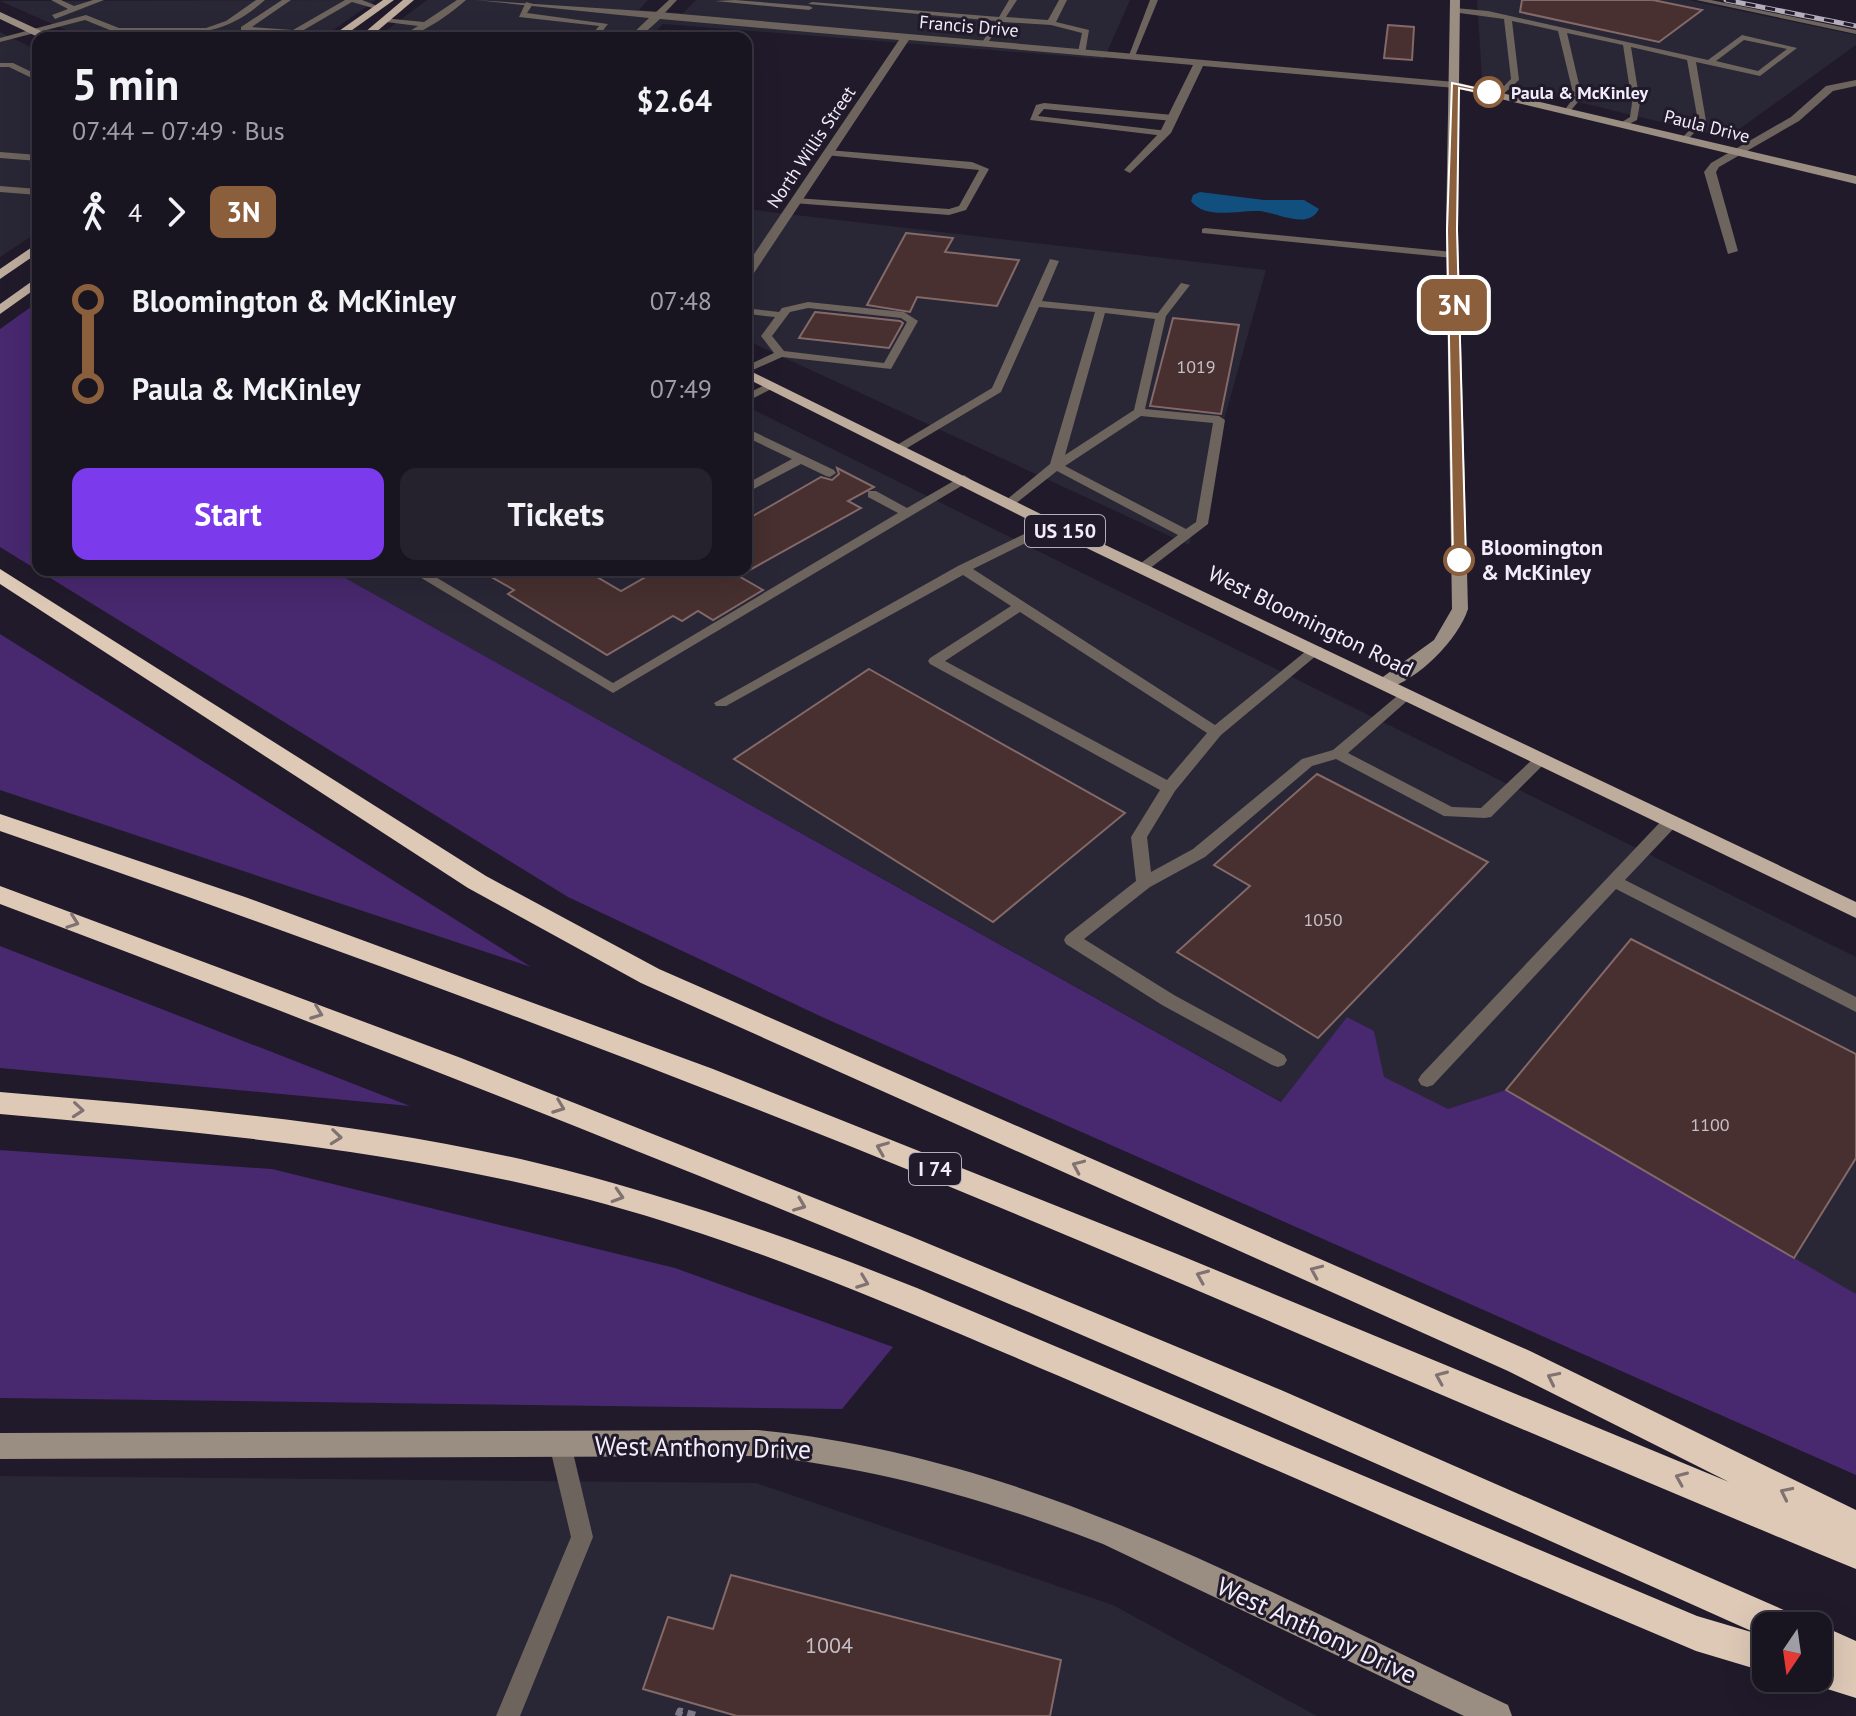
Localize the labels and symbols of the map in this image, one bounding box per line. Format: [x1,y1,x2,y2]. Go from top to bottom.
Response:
street label: Francis Drive [918,10,1020,42]
marker: Paula & McKinley [1474,77,1504,107]
place label: Paula & McKinley [1511,81,1649,104]
street label: North Willis Street [762,82,860,212]
street label: Paula Drive [1662,104,1752,148]
line badge: 3N [1418,279,1490,331]
house number: 1019 [1176,355,1216,378]
road number: US 150 [1025,515,1105,547]
place label: Bloomington & McKinley [1481,533,1603,586]
marker: Bloomington & McKinley [1444,545,1474,575]
street label: West Bloomington Road [1204,559,1418,683]
house number: 1050 [1303,908,1343,931]
one-way arrow [65,912,79,929]
one-way arrow [309,1003,323,1020]
one-way arrow [551,1097,565,1114]
one-way arrow [72,1101,85,1118]
house number: 1100 [1690,1113,1730,1136]
one-way arrow [330,1129,343,1146]
one-way arrow [876,1142,890,1158]
road number: I 74 [909,1153,961,1185]
one-way arrow [1072,1160,1087,1176]
one-way arrow [611,1187,624,1203]
one-way arrow [792,1195,806,1212]
one-way arrow [1310,1265,1324,1281]
one-way arrow [1196,1270,1210,1286]
one-way arrow [855,1272,869,1289]
one-way arrow [1435,1371,1449,1387]
one-way arrow [1547,1372,1561,1388]
street label: West Anthony Drive [594,1429,812,1465]
one-way arrow [1675,1472,1689,1488]
one-way arrow [1780,1488,1795,1503]
street label: West Anthony Drive [1212,1569,1422,1691]
north arrow [1752,1612,1832,1692]
house number: 1004 [805,1631,853,1659]

